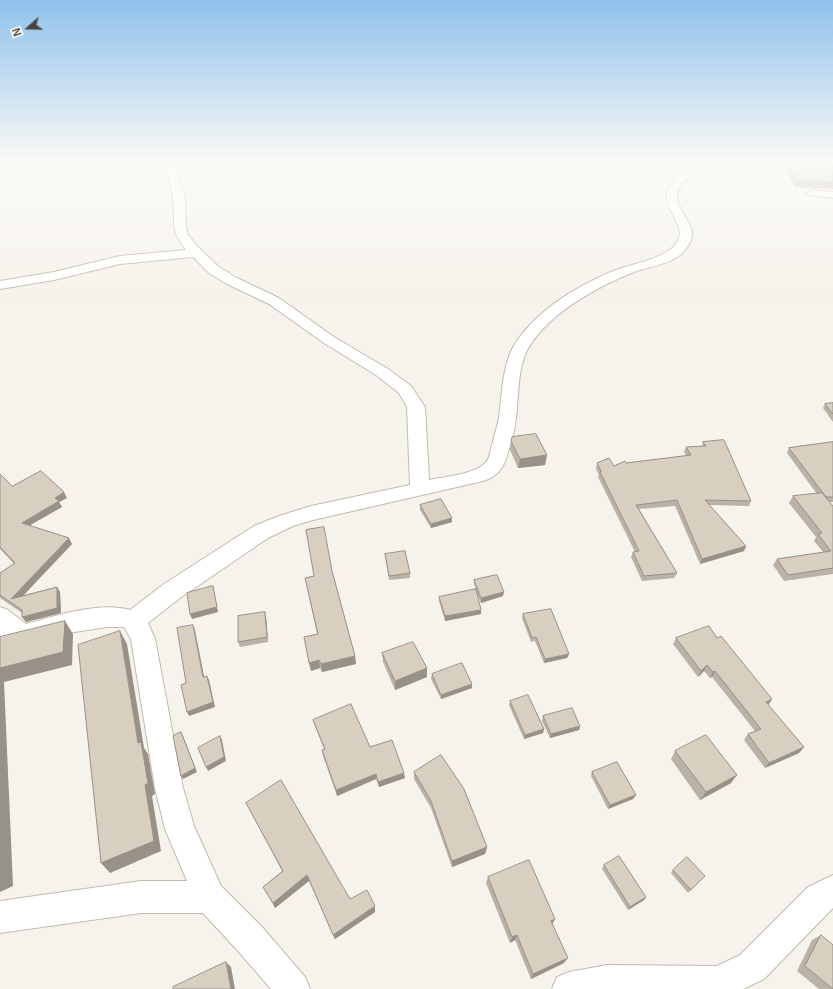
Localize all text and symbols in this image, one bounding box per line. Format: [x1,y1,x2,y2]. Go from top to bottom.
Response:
north arrow [8,8,48,48]
text: N [10,26,24,38]

